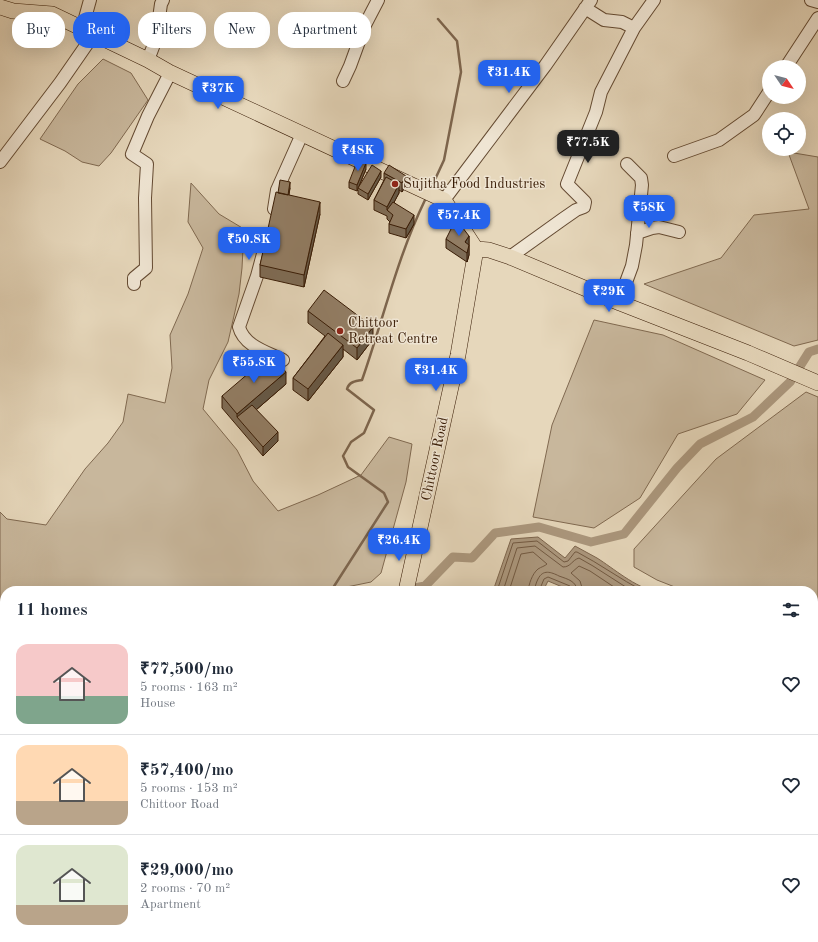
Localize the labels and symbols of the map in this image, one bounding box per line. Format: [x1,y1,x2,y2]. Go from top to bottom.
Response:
pin: ₹31.4K [476,60,542,94]
north arrow [762,60,806,104]
pin: ₹37K [194,76,242,110]
pin: ₹77.5K [555,130,621,164]
pin: ₹48K [334,138,382,172]
place label: Sujitha Food Industries [403,177,545,191]
marker: Sujitha Food Industries [390,179,400,189]
pin: ₹58K [625,195,673,229]
pin: ₹57.4K [426,203,492,237]
pin: ₹50.8K [216,227,282,261]
pin: ₹29K [585,279,633,313]
place label: Chittoor Retreat Centre [348,316,438,346]
marker: Chittoor Retreat Centre [335,326,345,336]
pin: ₹55.8K [221,350,287,384]
pin: ₹31.4K [403,358,469,392]
street label: Chittoor Road [419,416,451,502]
pin: ₹26.4K [366,528,432,562]

